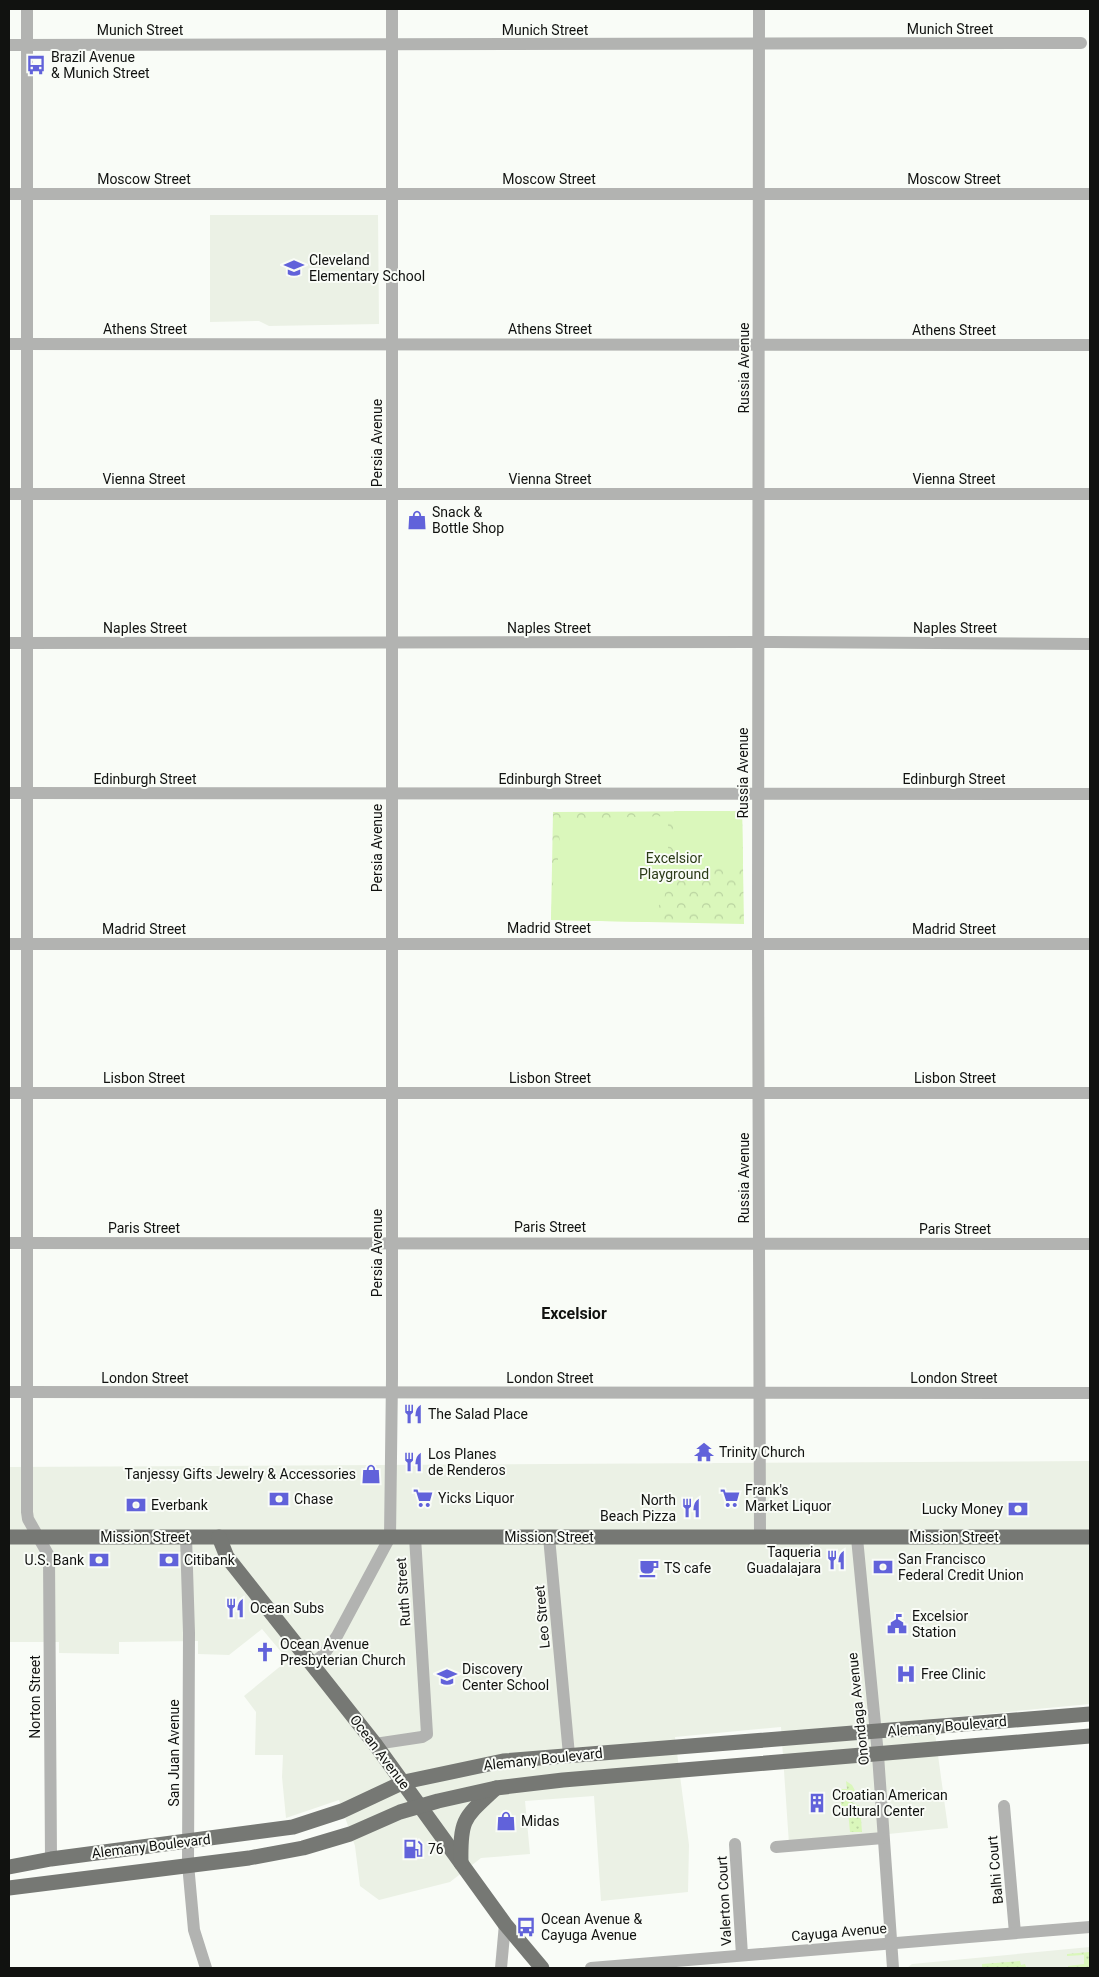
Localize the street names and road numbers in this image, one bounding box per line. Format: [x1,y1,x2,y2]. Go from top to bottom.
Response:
street label: Munich Street [907,21,994,37]
street label: Munich Street [97,22,184,38]
street label: Munich Street [502,22,589,38]
street label: Moscow Street [97,171,191,187]
street label: Moscow Street [502,171,596,187]
street label: Moscow Street [907,171,1001,187]
street label: Athens Street [103,321,187,337]
street label: Athens Street [508,321,592,337]
street label: Russia Avenue [736,322,752,414]
street label: Athens Street [912,322,996,338]
street label: Persia Avenue [369,399,385,487]
street label: Vienna Street [102,471,186,487]
street label: Vienna Street [508,471,592,487]
street label: Vienna Street [912,471,996,487]
street label: Naples Street [103,620,187,636]
street label: Naples Street [507,620,591,636]
street label: Naples Street [913,620,997,636]
street label: Russia Avenue [735,727,751,819]
street label: Edinburgh Street [93,771,197,787]
street label: Edinburgh Street [498,771,602,787]
street label: Edinburgh Street [902,771,1006,787]
street label: Persia Avenue [369,804,385,892]
street label: Madrid Street [507,920,592,936]
street label: Madrid Street [102,921,187,937]
street label: Madrid Street [912,921,997,937]
street label: Lisbon Street [103,1070,185,1086]
street label: Lisbon Street [509,1070,591,1086]
street label: Lisbon Street [914,1070,996,1086]
street label: Russia Avenue [736,1132,752,1224]
street label: Persia Avenue [369,1209,385,1297]
street label: Paris Street [514,1219,586,1235]
street label: Paris Street [108,1220,180,1236]
street label: Paris Street [919,1221,991,1237]
street label: London Street [101,1370,189,1386]
street label: London Street [506,1370,594,1386]
street label: London Street [910,1370,998,1386]
street label: Mission Street [100,1529,190,1545]
street label: Mission Street [504,1529,594,1545]
street label: Mission Street [909,1529,999,1545]
street label: Ruth Street [393,1557,413,1627]
street label: Leo Street [531,1584,553,1649]
street label: Onondaga Avenue [844,1652,872,1766]
street label: Norton Street [27,1655,43,1739]
street label: San Juan Avenue [166,1699,182,1807]
street label: Ocean Avenue [347,1712,413,1792]
street label: Alemany Boulevard [887,1713,1007,1739]
street label: Alemany Boulevard [483,1745,603,1773]
street label: Alemany Boulevard [91,1831,211,1861]
street label: Balhi Court [984,1835,1006,1905]
street label: Valerton Court [714,1855,734,1946]
street label: Cayuga Avenue [791,1920,887,1944]

